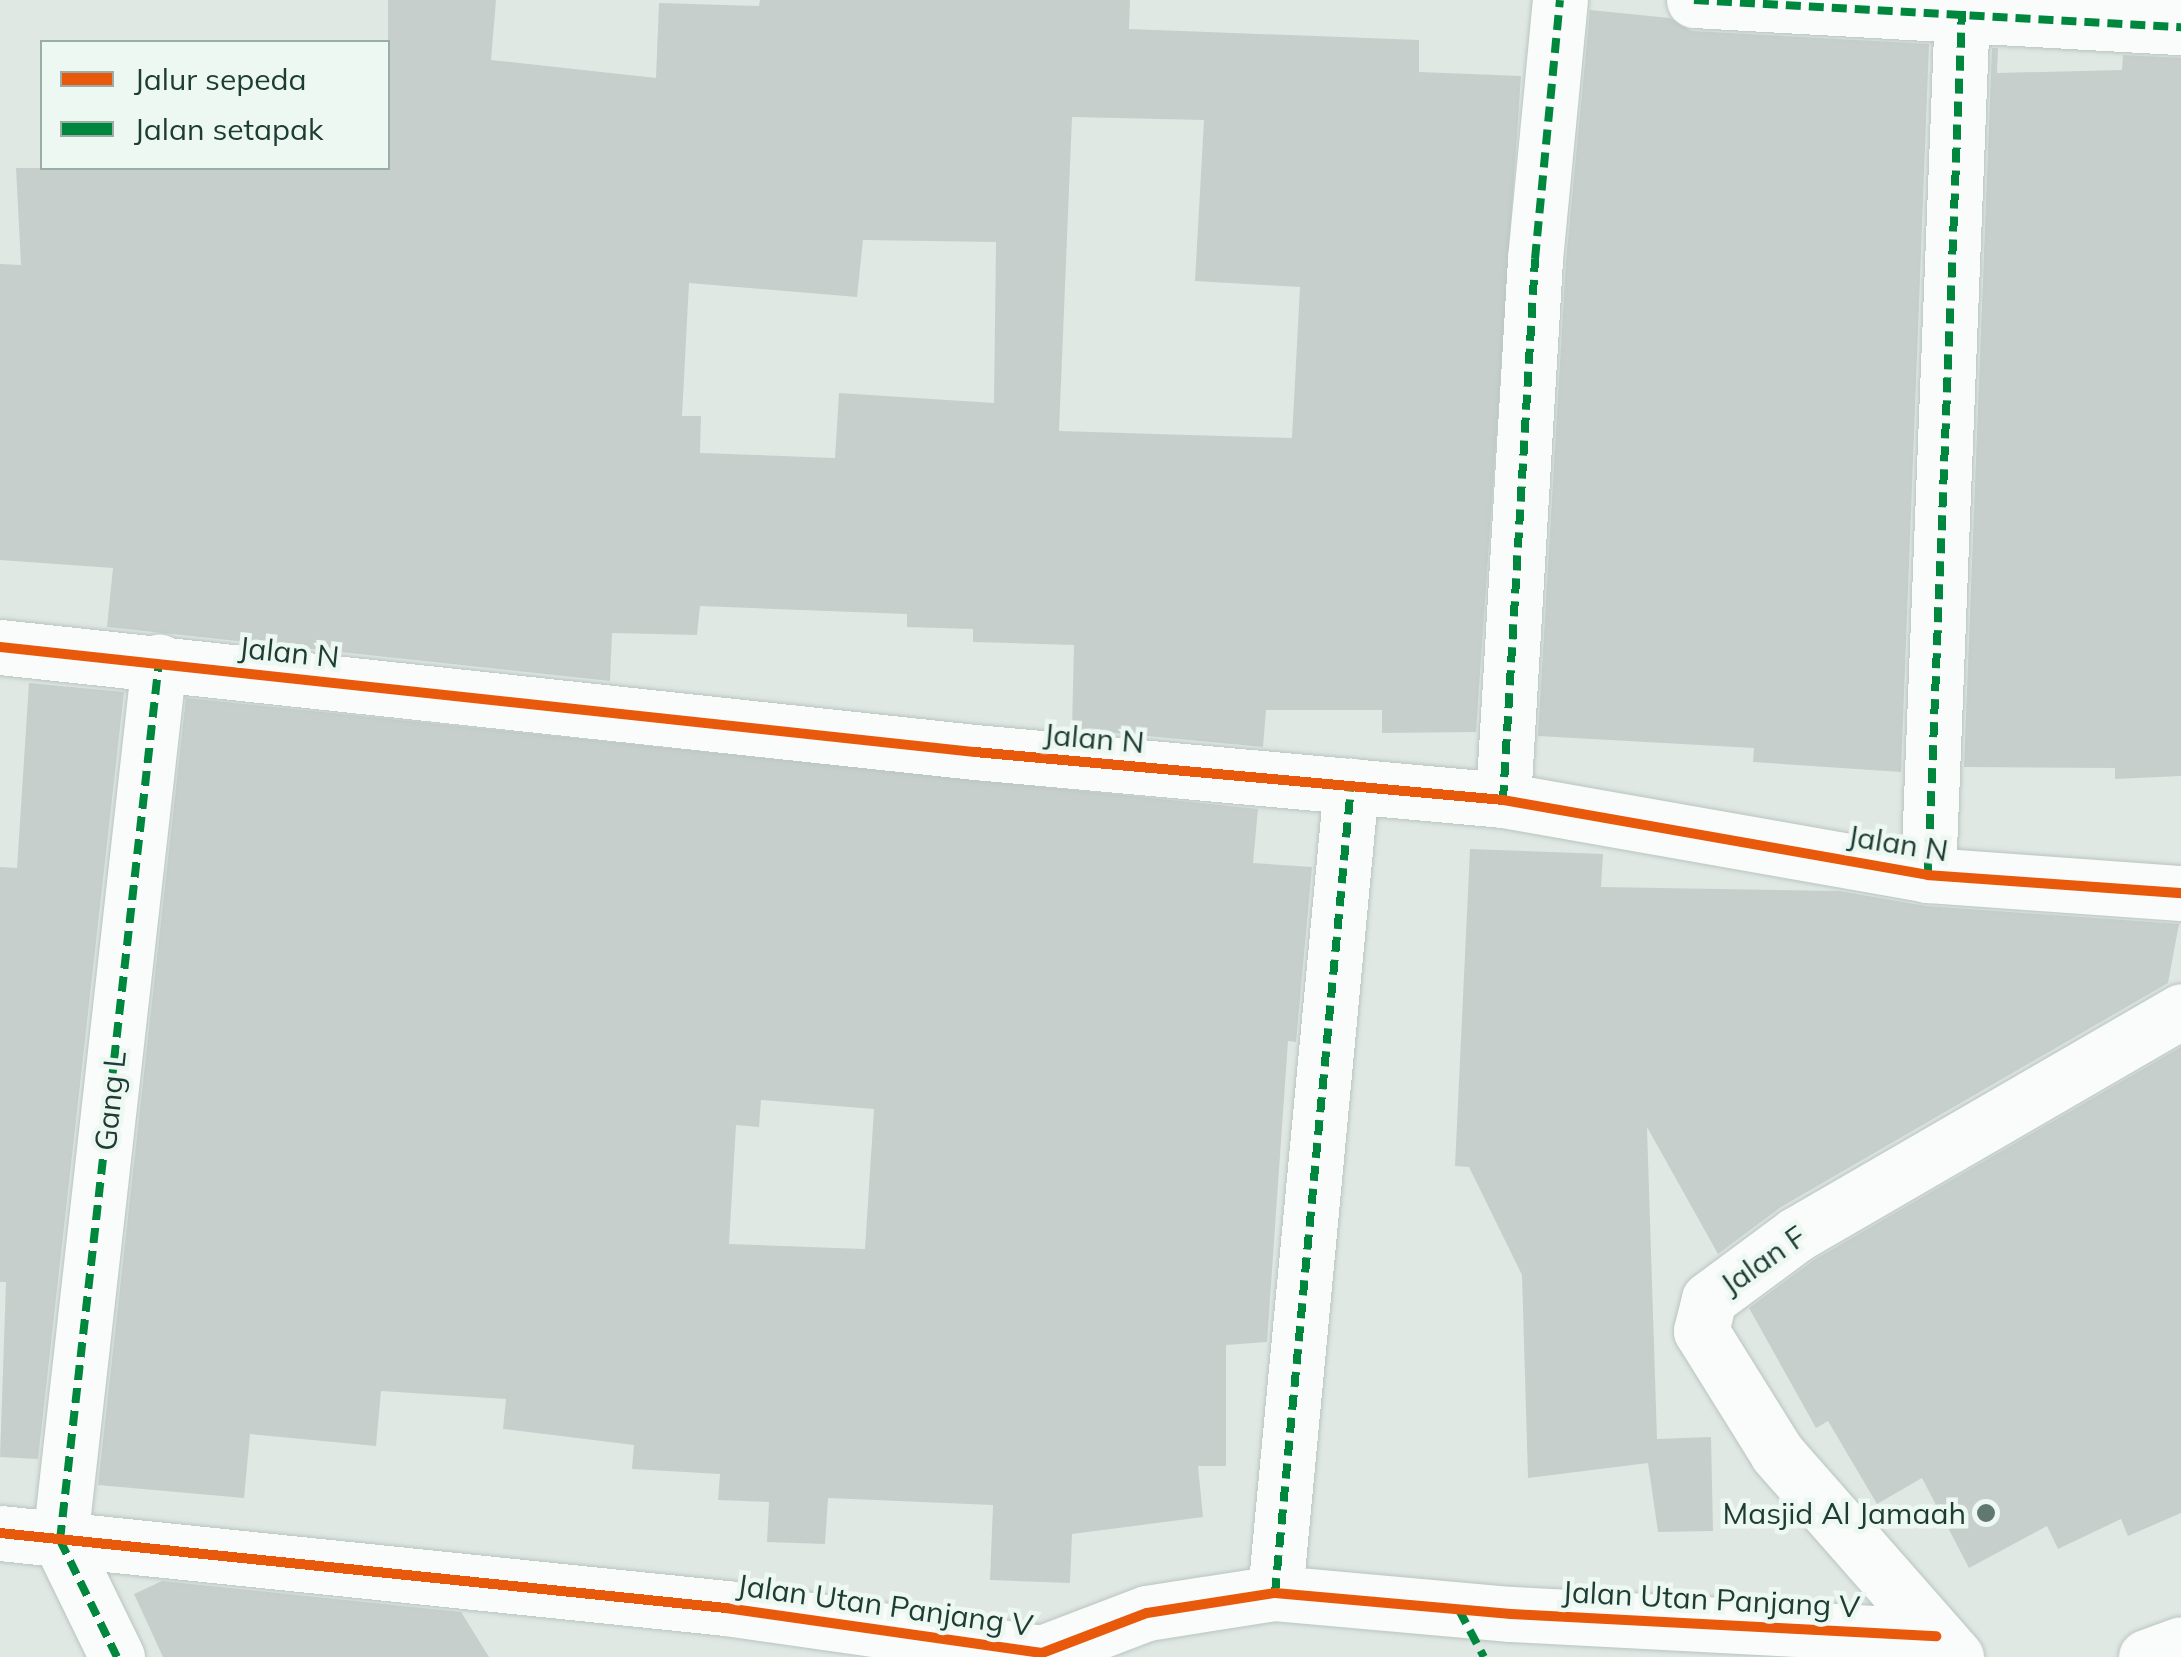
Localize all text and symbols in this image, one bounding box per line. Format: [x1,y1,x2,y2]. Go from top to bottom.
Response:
legend [40,40,390,170]
text: Jalur sepeda [134,60,307,98]
text: Jalan setapak [134,110,324,148]
street label: Jalan N [237,629,341,675]
street label: Jalan N [1042,716,1146,760]
street label: Jalan N [1845,817,1951,869]
street label: Gang L [87,1050,133,1152]
street label: Jalan F [1714,1218,1812,1302]
place label: Masjid Al Jamaah [1722,1495,1966,1531]
marker: Masjid Al Jamaah [1975,1502,1997,1524]
street label: Jalan Utan Panjang V [735,1566,1035,1644]
street label: Jalan Utan Panjang V [1561,1573,1861,1625]

